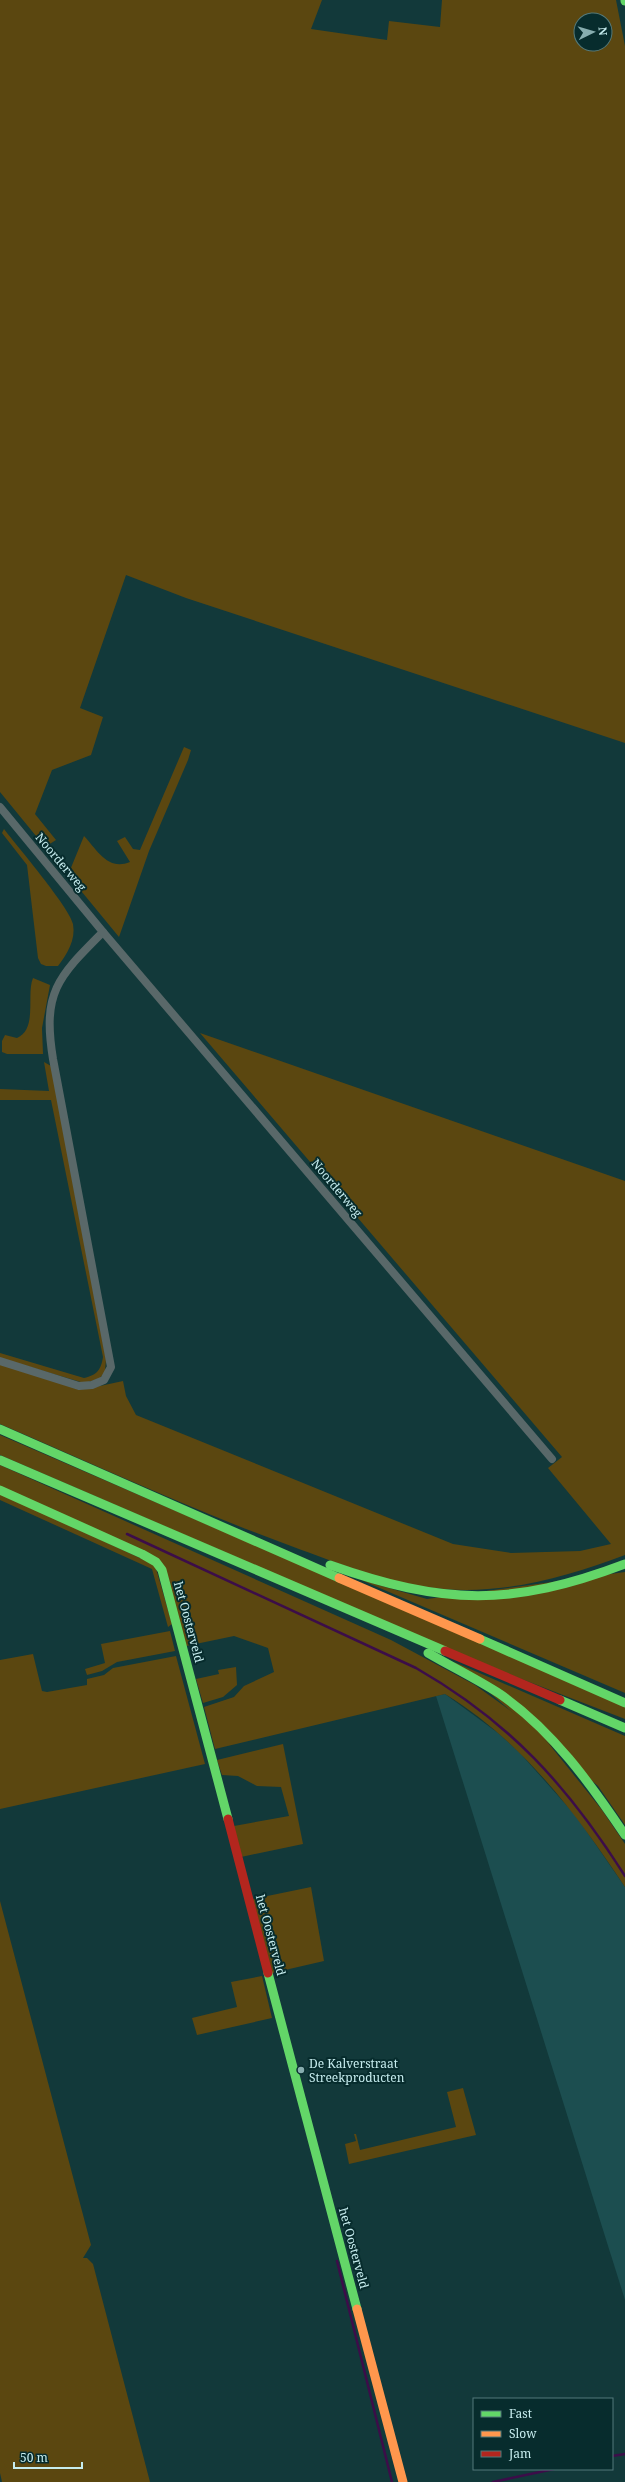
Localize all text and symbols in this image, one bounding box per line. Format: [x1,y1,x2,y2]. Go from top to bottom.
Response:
north arrow [573,12,613,52]
text: N [596,26,611,36]
street label: Noorderweg [32,829,91,895]
street label: Noorderweg [308,1155,367,1221]
street label: het Oosterveld [170,1580,208,1665]
street label: het Oosterveld [252,1893,290,1978]
place label: De Kalverstraat Streekproducten [309,2055,405,2086]
marker: De Kalverstraat Streekproducten [296,2065,306,2075]
street label: het Oosterveld [335,2206,373,2291]
legend [473,2398,613,2470]
text: Fast [509,2405,532,2422]
text: Slow [509,2425,537,2442]
scale bar [14,2444,82,2470]
text: Jam [508,2445,531,2462]
text: 50 m [20,2449,48,2466]

